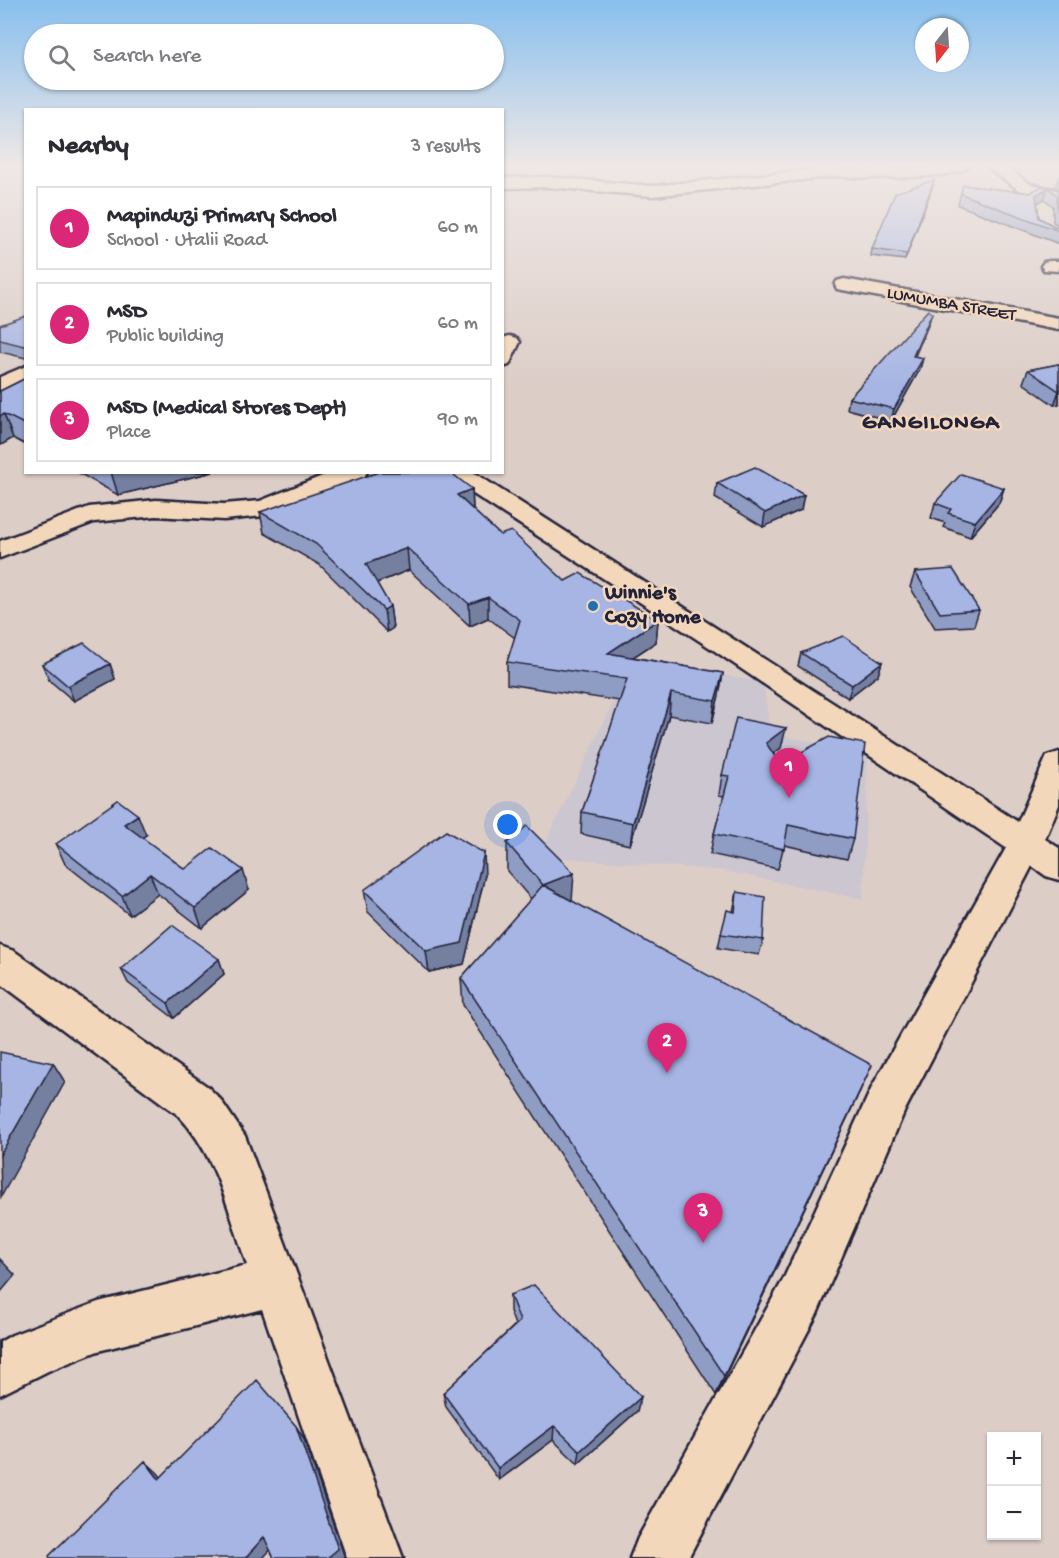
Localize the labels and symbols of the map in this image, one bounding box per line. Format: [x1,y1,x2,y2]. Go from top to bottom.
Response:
north arrow [915,18,969,72]
street label: LUMUMBA STREET [885,283,1018,327]
district label: GANGILONGA [862,411,1000,437]
place label: Winnie's Cozy Home [604,582,702,631]
marker: Winnie's Cozy Home [586,599,600,613]
pin: 1 [770,748,808,798]
your location [493,810,522,839]
pin: 2 [648,1024,686,1073]
pin: 3 [684,1194,722,1243]

